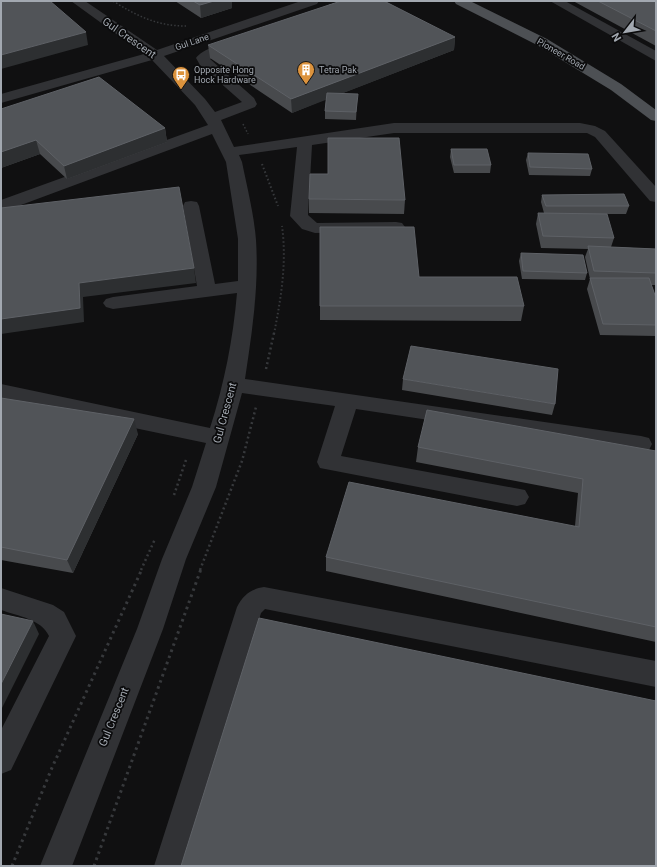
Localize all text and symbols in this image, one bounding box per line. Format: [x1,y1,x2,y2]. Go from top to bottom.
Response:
north arrow [605,12,645,52]
street label: Gul Crescent [100,15,159,61]
text: N [609,30,624,44]
street label: Gul Lane [174,32,210,52]
street label: Pioneer Road [535,36,587,72]
building icon: Tetra Pak [296,60,316,85]
bus stop icon: Opposite Hong Hock Hardware [171,65,191,90]
place label: Opposite Hong Hock Hardware [194,65,256,85]
place label: Tetra Pak [319,65,357,75]
street label: Gul Crescent [211,381,239,445]
street label: Gul Crescent [96,685,132,748]

